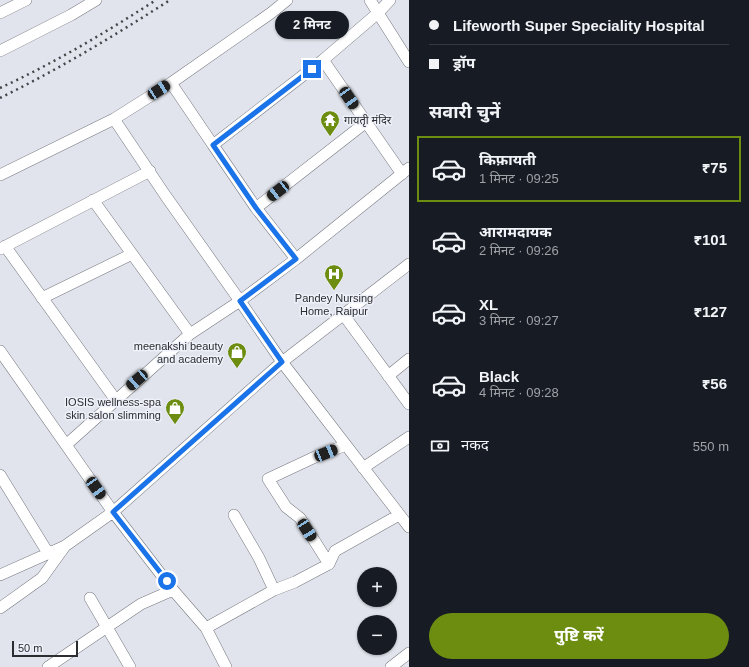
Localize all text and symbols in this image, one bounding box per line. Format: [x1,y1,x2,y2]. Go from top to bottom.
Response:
callout: 2 मिनट [275,11,349,39]
text: 2 मिनट [293,17,331,32]
text: Lifeworth Super Speciality Hospital [453,17,705,34]
text: ड्रॉप [453,54,475,71]
route end [303,60,321,78]
car [146,78,172,102]
car [337,85,361,111]
text: सवारी चुनें [429,102,500,122]
temple icon: गायतृी मंदिर [319,109,341,137]
place label: गायतृी मंदिर [344,114,392,127]
icon: car [431,151,467,187]
text: किफ़ायती [479,151,536,168]
text: ₹75 [702,159,727,176]
text: 1 मिनट · 09:25 [479,171,559,186]
car [265,179,291,203]
icon: car [431,223,467,259]
text: आरामदायक [479,223,552,240]
text: ₹101 [693,231,727,248]
text: 2 मिनट · 09:26 [479,243,559,258]
hospital icon: Pandey Nursing Home, Raipur [323,263,345,291]
place label: Pandey Nursing Home, Raipur [295,292,373,317]
icon: car [431,295,467,331]
text: XL [479,296,498,313]
text: ₹127 [693,303,727,320]
text: 3 मिनट · 09:27 [479,313,559,328]
place label: meenakshi beauty and academy [134,340,223,365]
shop icon: meenakshi beauty and academy [226,341,248,369]
icon: car [431,367,467,403]
car [124,368,150,392]
text: Black [479,368,519,385]
text: ₹56 [702,375,727,392]
text: 4 मिनट · 09:28 [479,385,559,400]
place label: IOSIS wellness-spa skin salon slimming [65,396,162,421]
shop icon: IOSIS wellness-spa skin salon slimming [164,397,186,425]
icon: cash [429,435,451,457]
text: नकद [461,436,489,453]
text: 550 m [693,439,729,454]
car [313,443,339,463]
car [84,475,108,501]
car [295,517,319,543]
map controls [357,567,397,655]
button: + [357,567,397,607]
route start [158,572,176,590]
button: पुष्टि करें [429,613,729,659]
button: − [357,615,397,655]
scale bar [12,639,78,658]
text: 50 m [18,642,42,654]

